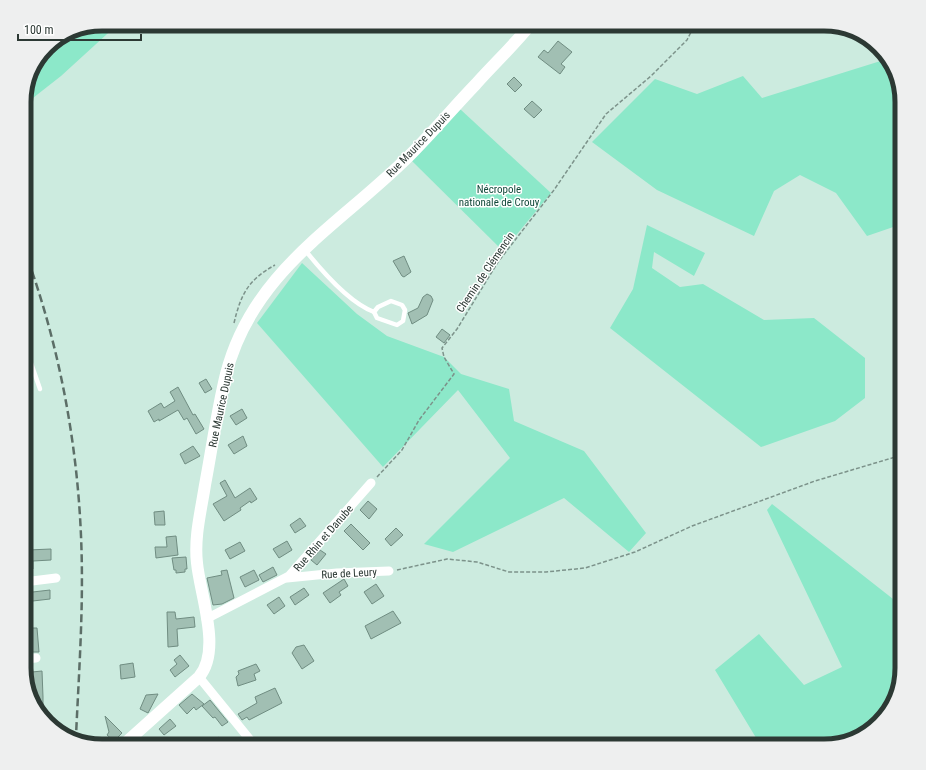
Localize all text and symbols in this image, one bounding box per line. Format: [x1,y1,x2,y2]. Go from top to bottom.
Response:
scale bar [18,16,141,42]
text: 100 m [24,23,54,37]
street label: Rue Maurice Dupuis [384,109,453,180]
park label: Nécropole nationale de Crouy [459,183,540,209]
street label: Chemin de Clémencin [454,230,517,315]
street label: Rue Maurice Dupuis [206,362,237,449]
street label: Rue Rhin et Danube [291,502,356,574]
street label: Rue de Leury [321,566,378,581]

